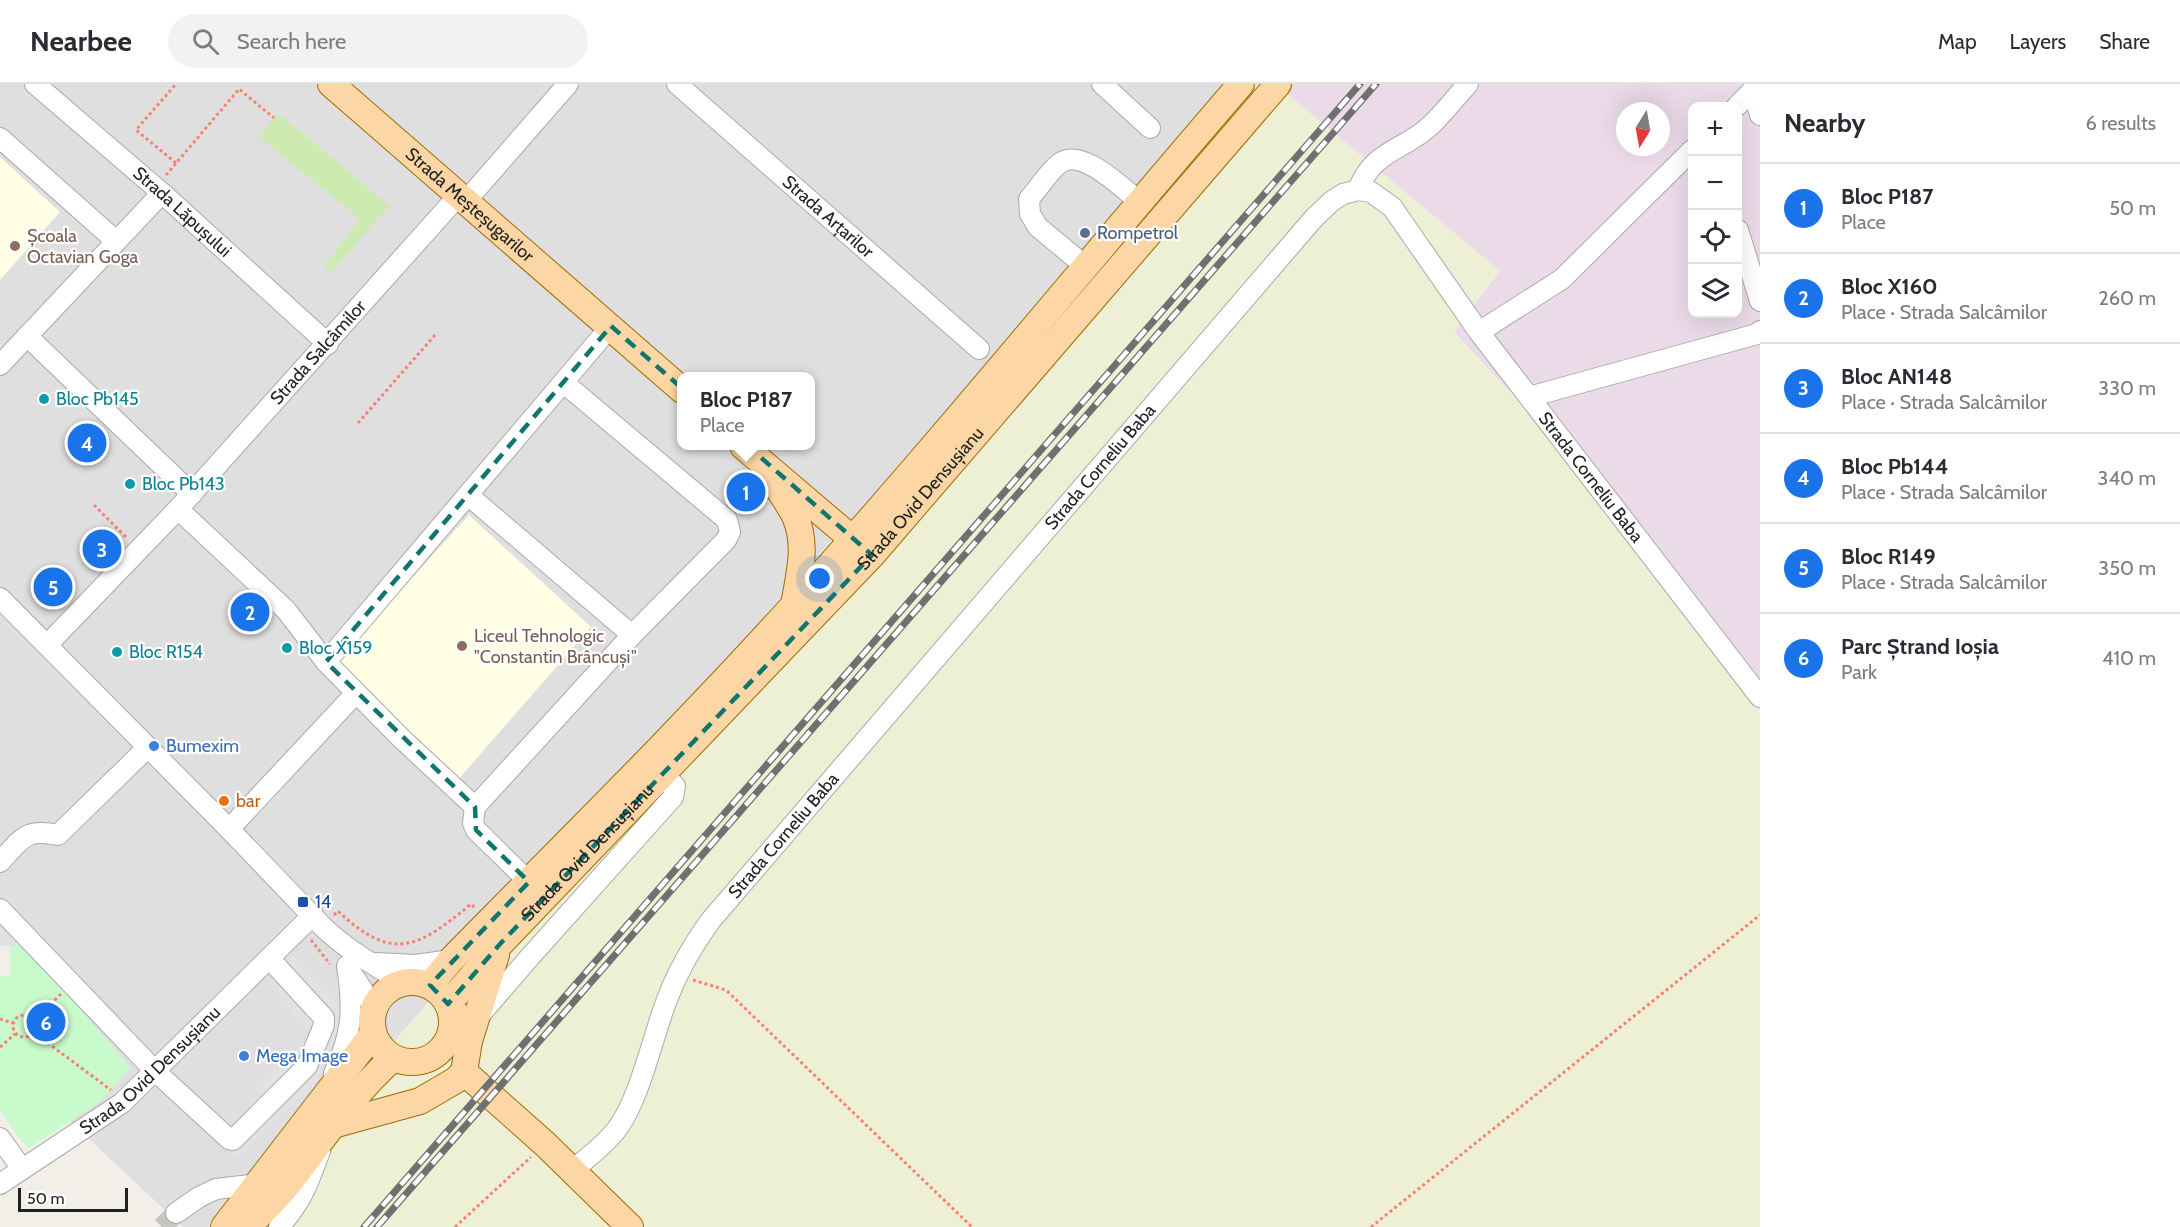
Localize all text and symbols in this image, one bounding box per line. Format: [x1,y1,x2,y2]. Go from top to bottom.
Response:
search box [168,14,588,68]
text: Nearbee [30,24,132,58]
icon: search [189,25,222,58]
text: Search here [237,28,346,55]
text: Map [1938,29,1977,54]
text: Layers [2010,29,2066,54]
text: Share [2099,29,2150,54]
north arrow [1616,102,1670,156]
map controls [1688,102,1742,318]
button: + [1688,102,1742,156]
text: Nearby [1784,107,1865,139]
text: 6 results [2085,111,2156,135]
street label: Strada Meșteșugarilor [401,143,539,267]
button: − [1688,156,1742,210]
street label: Strada Lăpușului [128,162,236,262]
street label: Strada Arțarilor [778,171,878,263]
text: Bloc P187 [1841,183,1934,210]
text: 1 [1800,196,1807,220]
text: 50 m [2109,196,2156,220]
button: locate [1688,210,1742,264]
text: Place [1841,210,1886,234]
place label: Rompetrol [1097,222,1179,244]
place label: Școala Octavian Goga [27,225,139,268]
marker: Rompetrol [1078,226,1092,240]
marker: Școala Octavian Goga [8,239,22,253]
button: layers [1688,264,1742,318]
text: Bloc X160 [1841,273,1938,300]
text: 2 [1798,286,1809,310]
text: 260 m [2098,286,2156,310]
street label: Strada Salcâmilor [266,295,371,409]
text: Place · Strada Salcâmilor [1841,300,2047,324]
text: Bloc AN148 [1841,363,1952,390]
popup [677,372,815,450]
text: 3 [1798,376,1809,400]
text: 330 m [2098,376,2156,400]
text: Bloc P187 [700,386,792,413]
place label: Bloc Pb145 [56,388,139,410]
text: Place · Strada Salcâmilor [1841,390,2047,414]
marker: Bloc Pb145 [37,392,51,406]
street label: Strada Corneliu Baba [1040,399,1160,534]
street label: Strada Corneliu Baba [1534,408,1648,547]
text: Place [700,413,745,437]
pin: 4 [68,420,106,466]
street label: Strada Ovid Densușianu [852,422,988,575]
text: Bloc Pb144 [1841,453,1948,480]
text: 4 [1797,466,1810,490]
text: 340 m [2098,466,2156,490]
pin: 1 [726,470,766,514]
place label: Bloc Pb143 [142,473,225,495]
marker: Bloc Pb143 [123,477,137,491]
text: Place · Strada Salcâmilor [1841,480,2047,504]
pin: 3 [82,526,122,572]
text: Bloc R149 [1841,543,1936,570]
text: 5 [1798,556,1809,580]
text: 350 m [2098,556,2156,580]
pin: 5 [34,564,72,610]
your location [805,564,834,593]
text: Place · Strada Salcâmilor [1841,570,2047,594]
pin: 2 [230,590,270,634]
place label: Liceul Tehnologic "Constantin Brâncuși" [474,625,637,669]
text: Parc Ștrand Ioșia [1841,633,1999,660]
place label: Bloc X159 [299,637,372,659]
marker: Liceul Tehnologic "Constantin Brâncuși" [455,639,469,653]
place label: Bloc R154 [129,641,203,663]
marker: Bloc X159 [280,641,294,655]
marker: Bloc R154 [110,645,124,659]
text: 6 [1798,646,1809,670]
text: 410 m [2102,646,2156,670]
text: Park [1841,660,1877,684]
place label: Bumexim [166,735,239,757]
marker: Bumexim [147,739,161,753]
street label: Strada Corneliu Baba [724,768,844,903]
street label: Strada Ovid Densușianu [517,779,658,926]
place label: bar [236,790,261,812]
marker: bar [217,794,231,808]
place label: 14 [315,891,331,913]
marker: 14 [296,895,310,909]
pin: 6 [26,1000,66,1044]
street label: Strada Ovid Densușianu [75,1001,225,1139]
place label: Mega Image [256,1045,348,1067]
marker: Mega Image [237,1049,251,1063]
scale bar [18,1185,128,1212]
text: 50 m [27,1189,64,1208]

